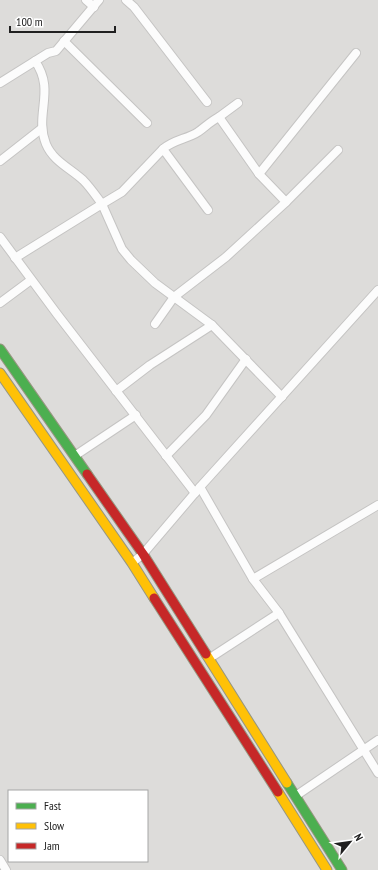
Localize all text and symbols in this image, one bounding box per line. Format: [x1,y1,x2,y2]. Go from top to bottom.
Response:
scale bar [10,8,115,34]
text: 100 m [16,14,43,29]
legend [8,790,148,862]
text: Fast [44,798,62,813]
text: Slow [44,818,65,833]
north arrow [330,822,370,862]
text: N [351,831,366,843]
text: Jam [43,838,60,853]

